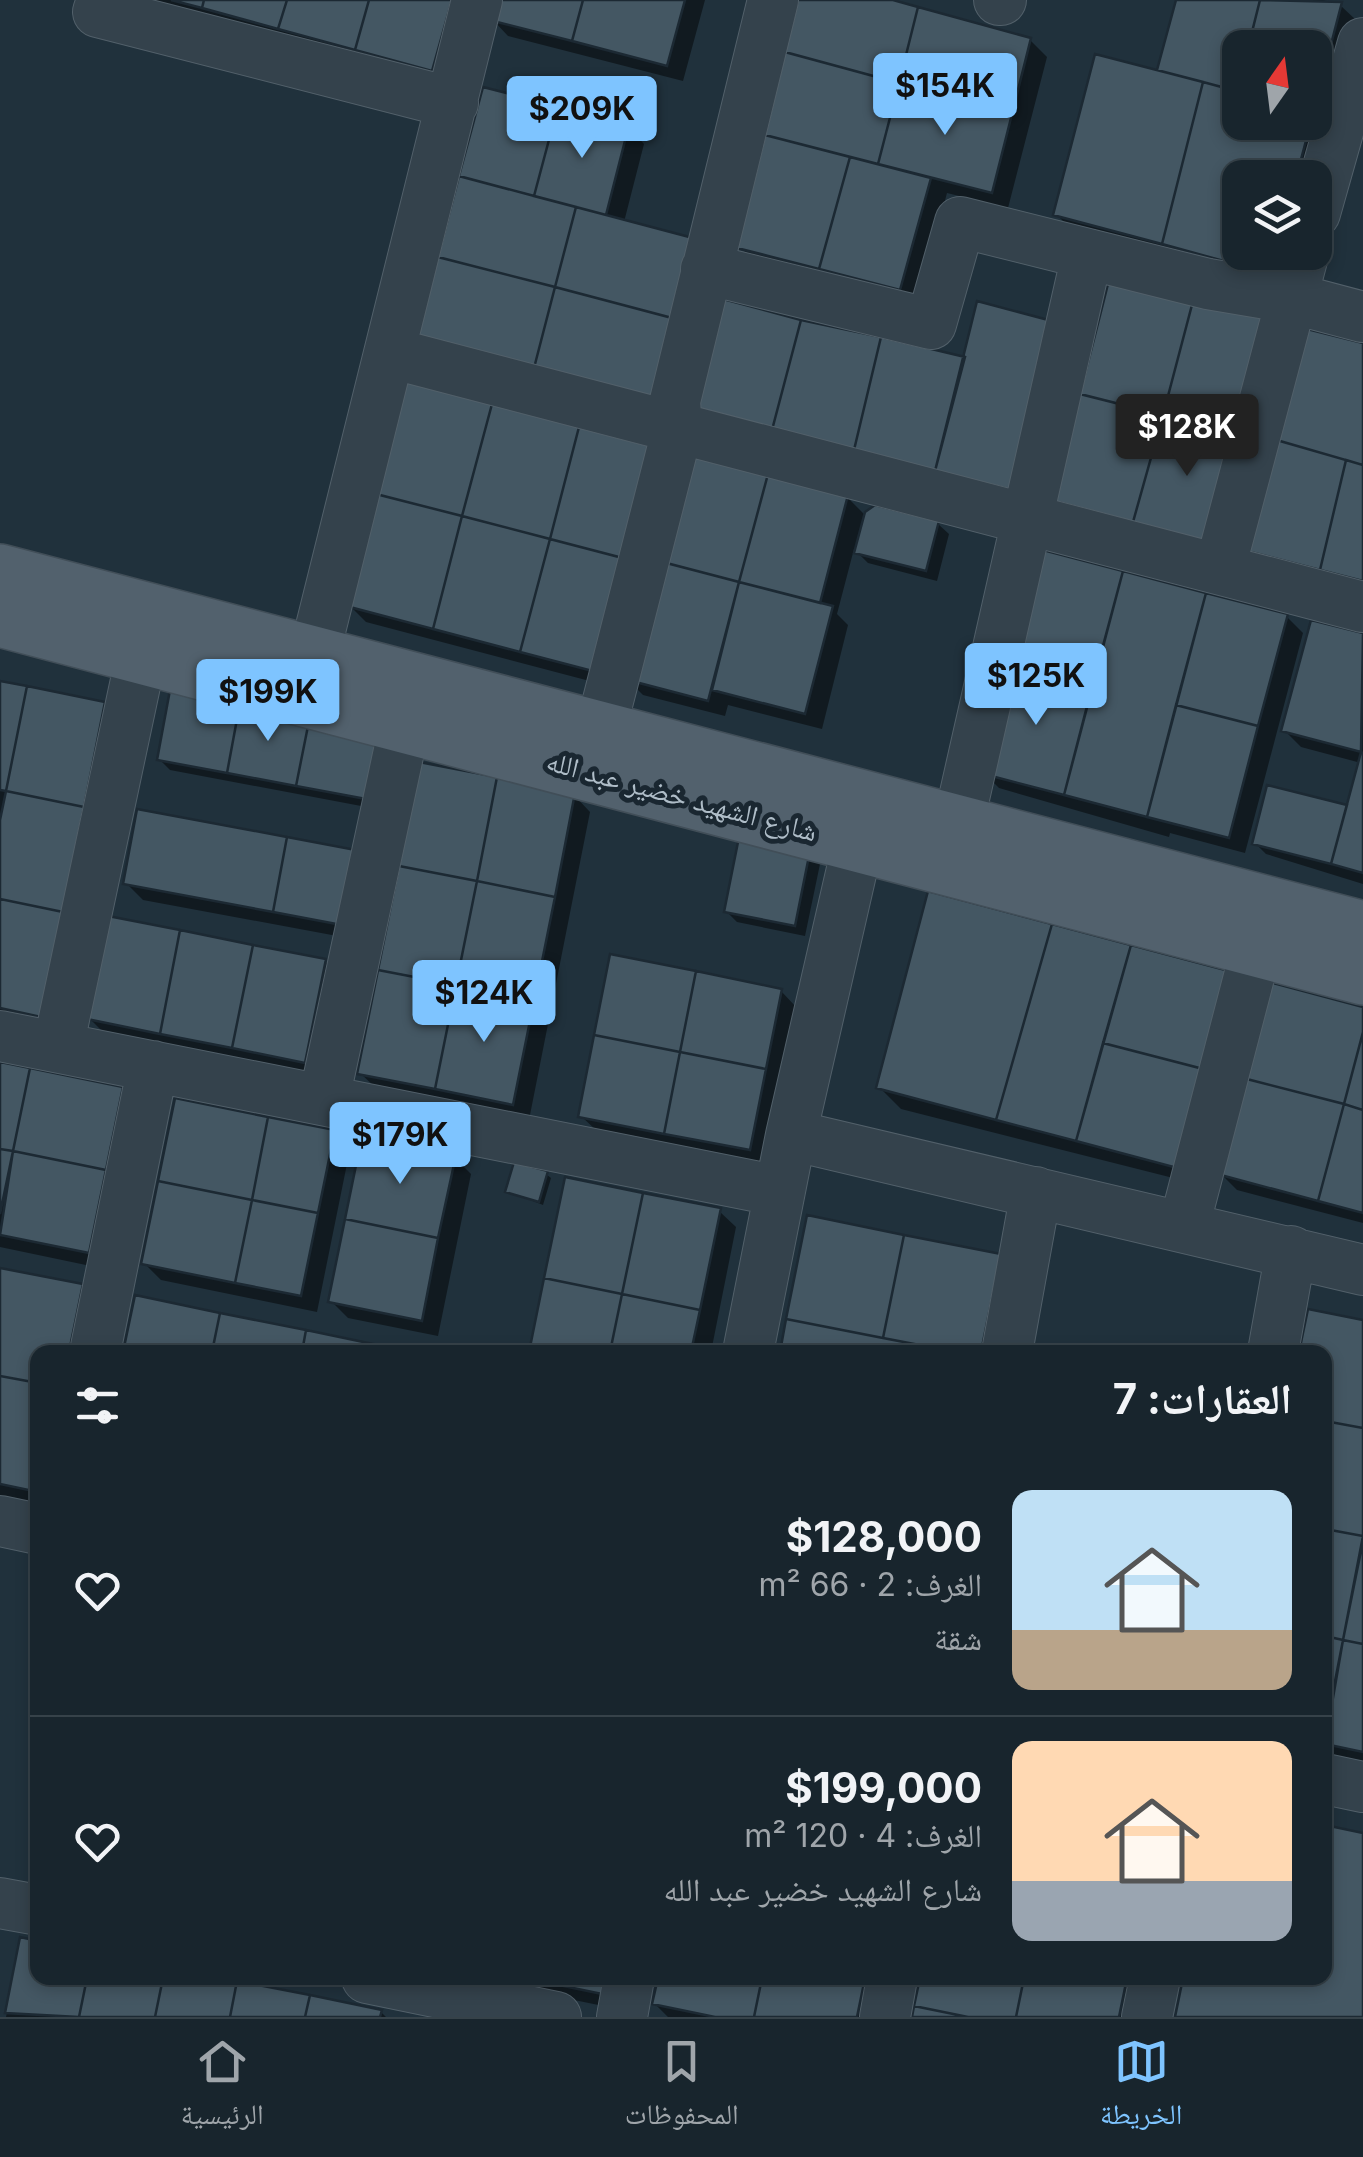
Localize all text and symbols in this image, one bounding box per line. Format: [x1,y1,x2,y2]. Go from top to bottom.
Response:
north arrow [1222,30,1332,140]
map controls [1222,30,1332,270]
pin: $154K [875,53,1015,138]
text: $154K [895,66,995,105]
pin: $209K [512,76,652,161]
text: $209K [529,89,635,128]
button: layers [1222,160,1332,270]
pin: $128K [1117,394,1257,479]
text: $128K [1138,407,1236,446]
pin: $125K [966,643,1106,728]
text: $125K [987,656,1085,695]
pin: $199K [198,659,338,744]
text: $199K [218,672,318,711]
street label: شارع الشهيد خضير عبد الله [543,744,821,849]
pin: $124K [414,960,554,1045]
text: $124K [434,973,534,1012]
pin: $179K [330,1102,470,1187]
text: $179K [352,1115,448,1154]
text: العقارات: 7 [1113,1373,1292,1424]
icon: filters [70,1378,125,1433]
text: $128,000 [786,1511,982,1562]
icon: home [1092,1530,1212,1650]
icon: heart [70,1563,125,1618]
text: الغرف: 2 · 66 m² [758,1565,982,1604]
text: شقة [934,1619,982,1658]
text: $199,000 [785,1762,982,1813]
icon: home [1092,1781,1212,1901]
icon: heart [70,1814,125,1869]
text: الغرف: 4 · 120 m² [744,1816,982,1855]
text: شارع الشهيد خضير عبد الله [664,1870,982,1909]
tab: الرئيسية [181,2034,264,2142]
tab: المحفوظات [625,2034,739,2142]
tab: الخريطة [1100,2034,1182,2142]

